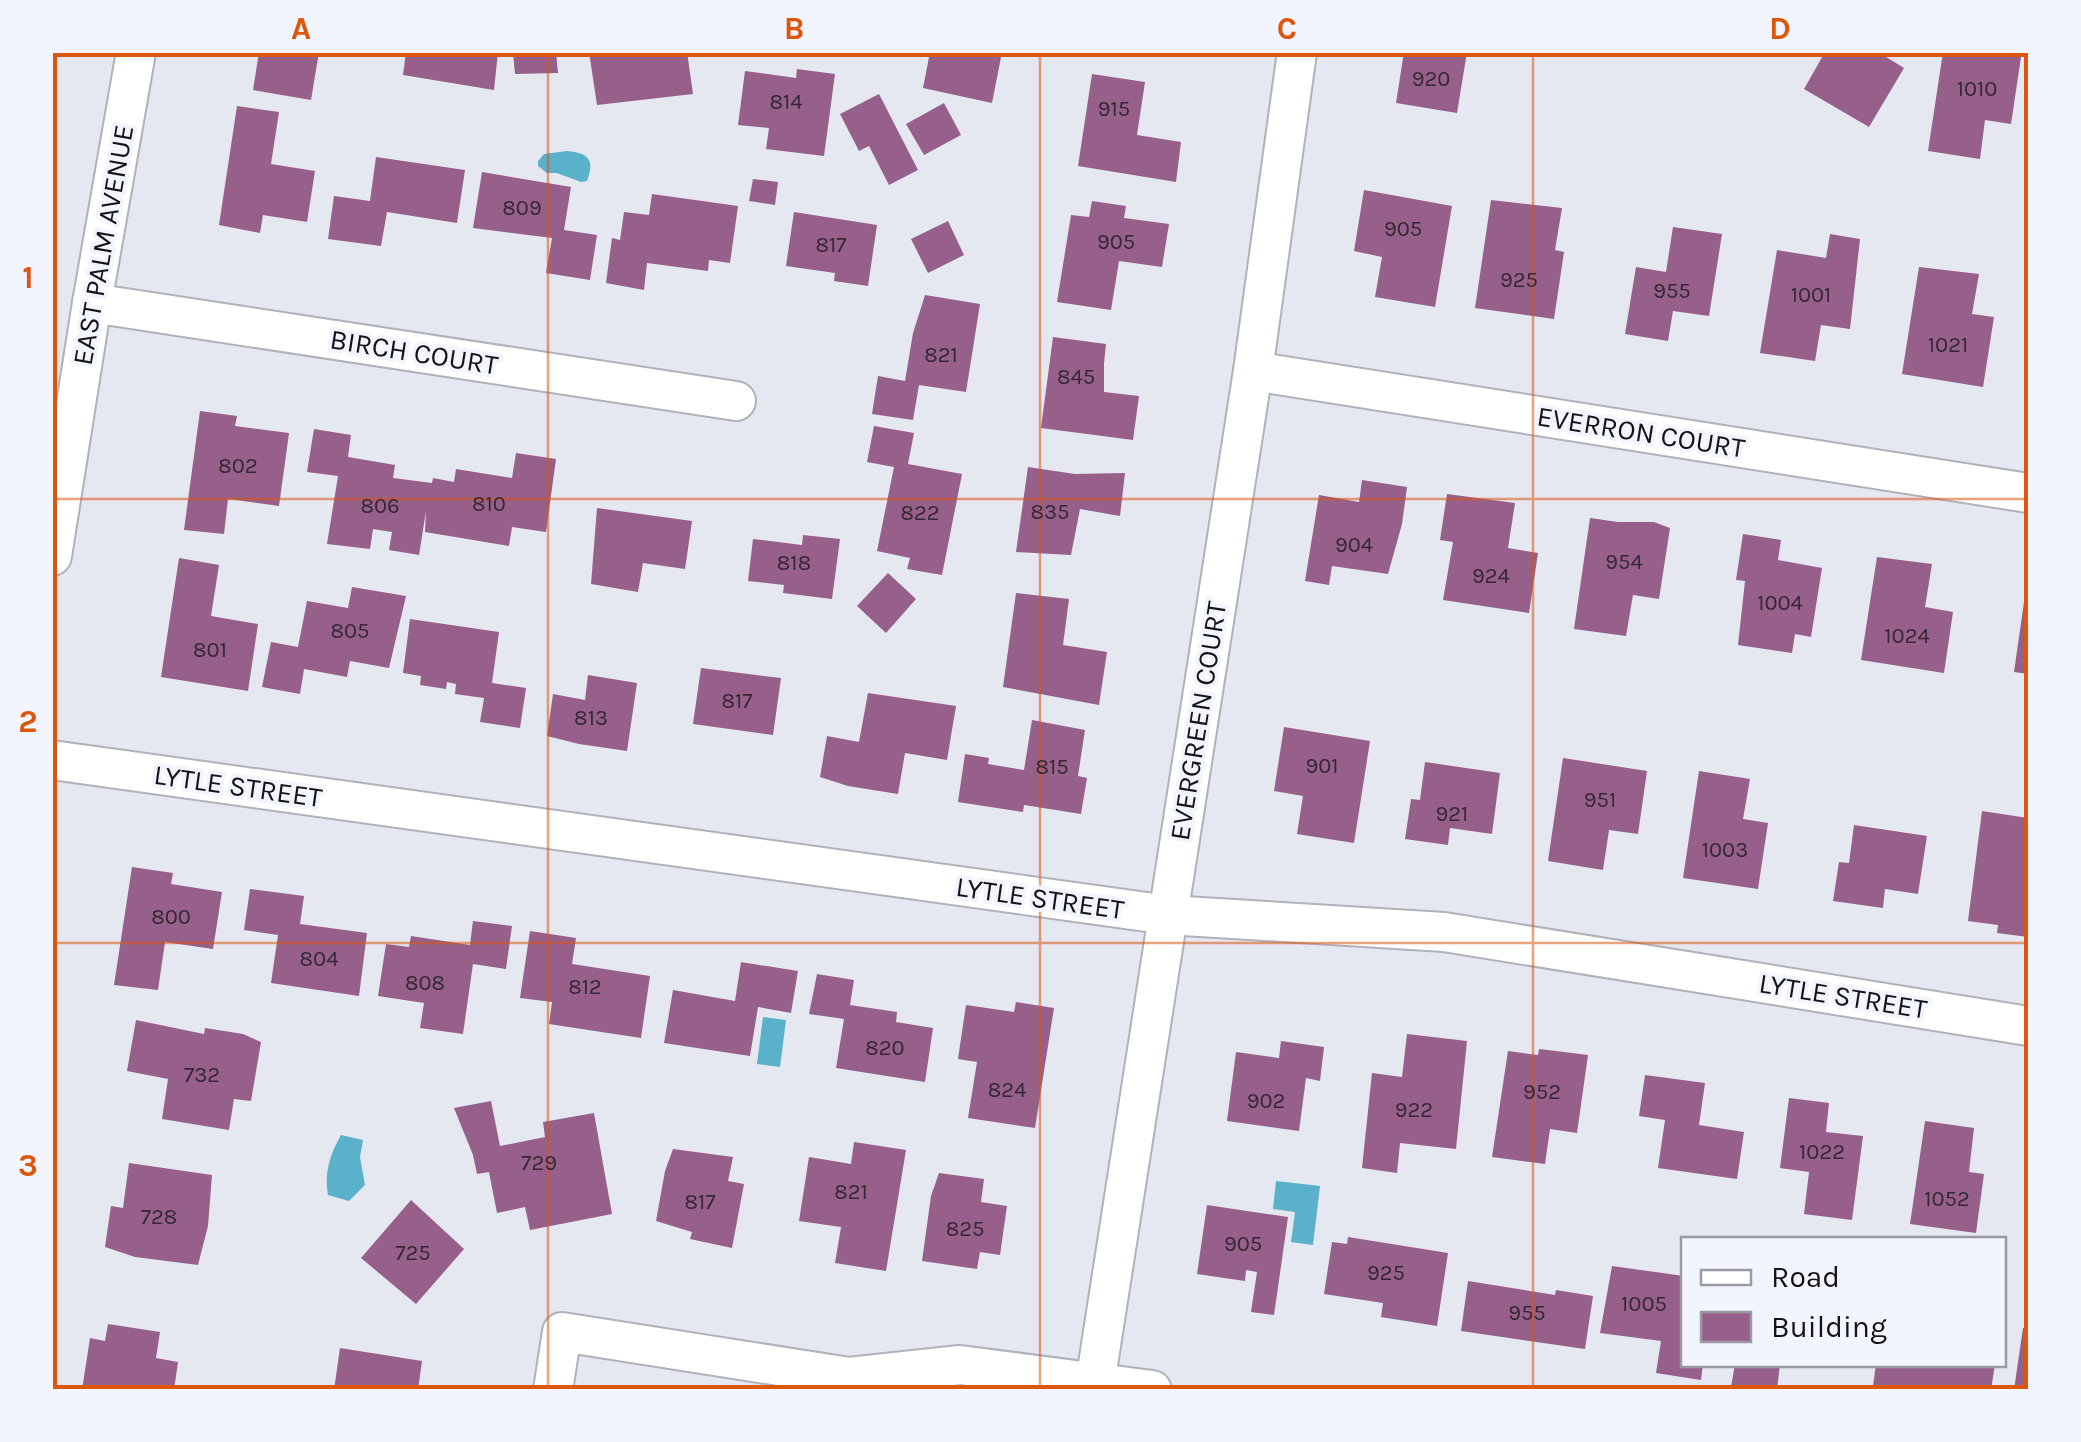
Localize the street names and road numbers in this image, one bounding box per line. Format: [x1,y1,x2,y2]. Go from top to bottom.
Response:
street label: EAST PALM AVENUE [66,122,140,368]
street label: BIRCH COURT [328,322,500,382]
street label: EVERRON COURT [1535,399,1747,465]
street label: EVERGREEN COURT [1163,599,1233,843]
street label: LYTLE STREET [152,758,324,814]
street label: LYTLE STREET [954,870,1126,926]
street label: LYTLE STREET [1757,966,1929,1026]

